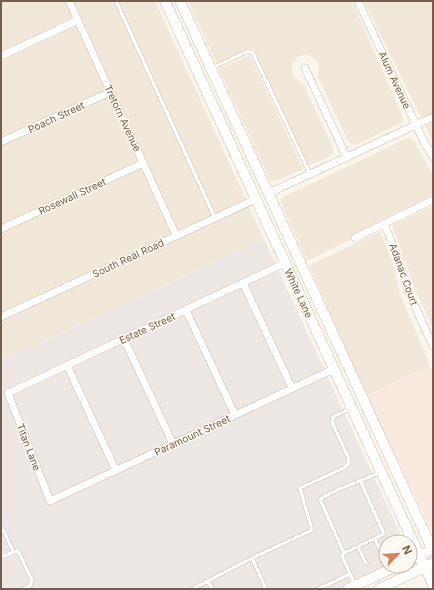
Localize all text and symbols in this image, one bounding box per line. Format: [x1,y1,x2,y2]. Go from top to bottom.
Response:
street label: Alum Avenue [376,49,414,111]
street label: Tretorn Avenue [102,83,144,153]
street label: Poach Street [26,98,87,135]
street label: Rosewall Street [36,175,108,217]
street label: South Real Road [90,236,166,280]
street label: Adanac Court [387,241,421,307]
street label: White Lane [282,266,316,320]
street label: Estate Street [117,310,177,346]
street label: Paramount Street [152,412,232,458]
street label: Titan Lane [15,422,44,472]
north arrow [378,534,418,574]
text: N [399,543,415,557]

